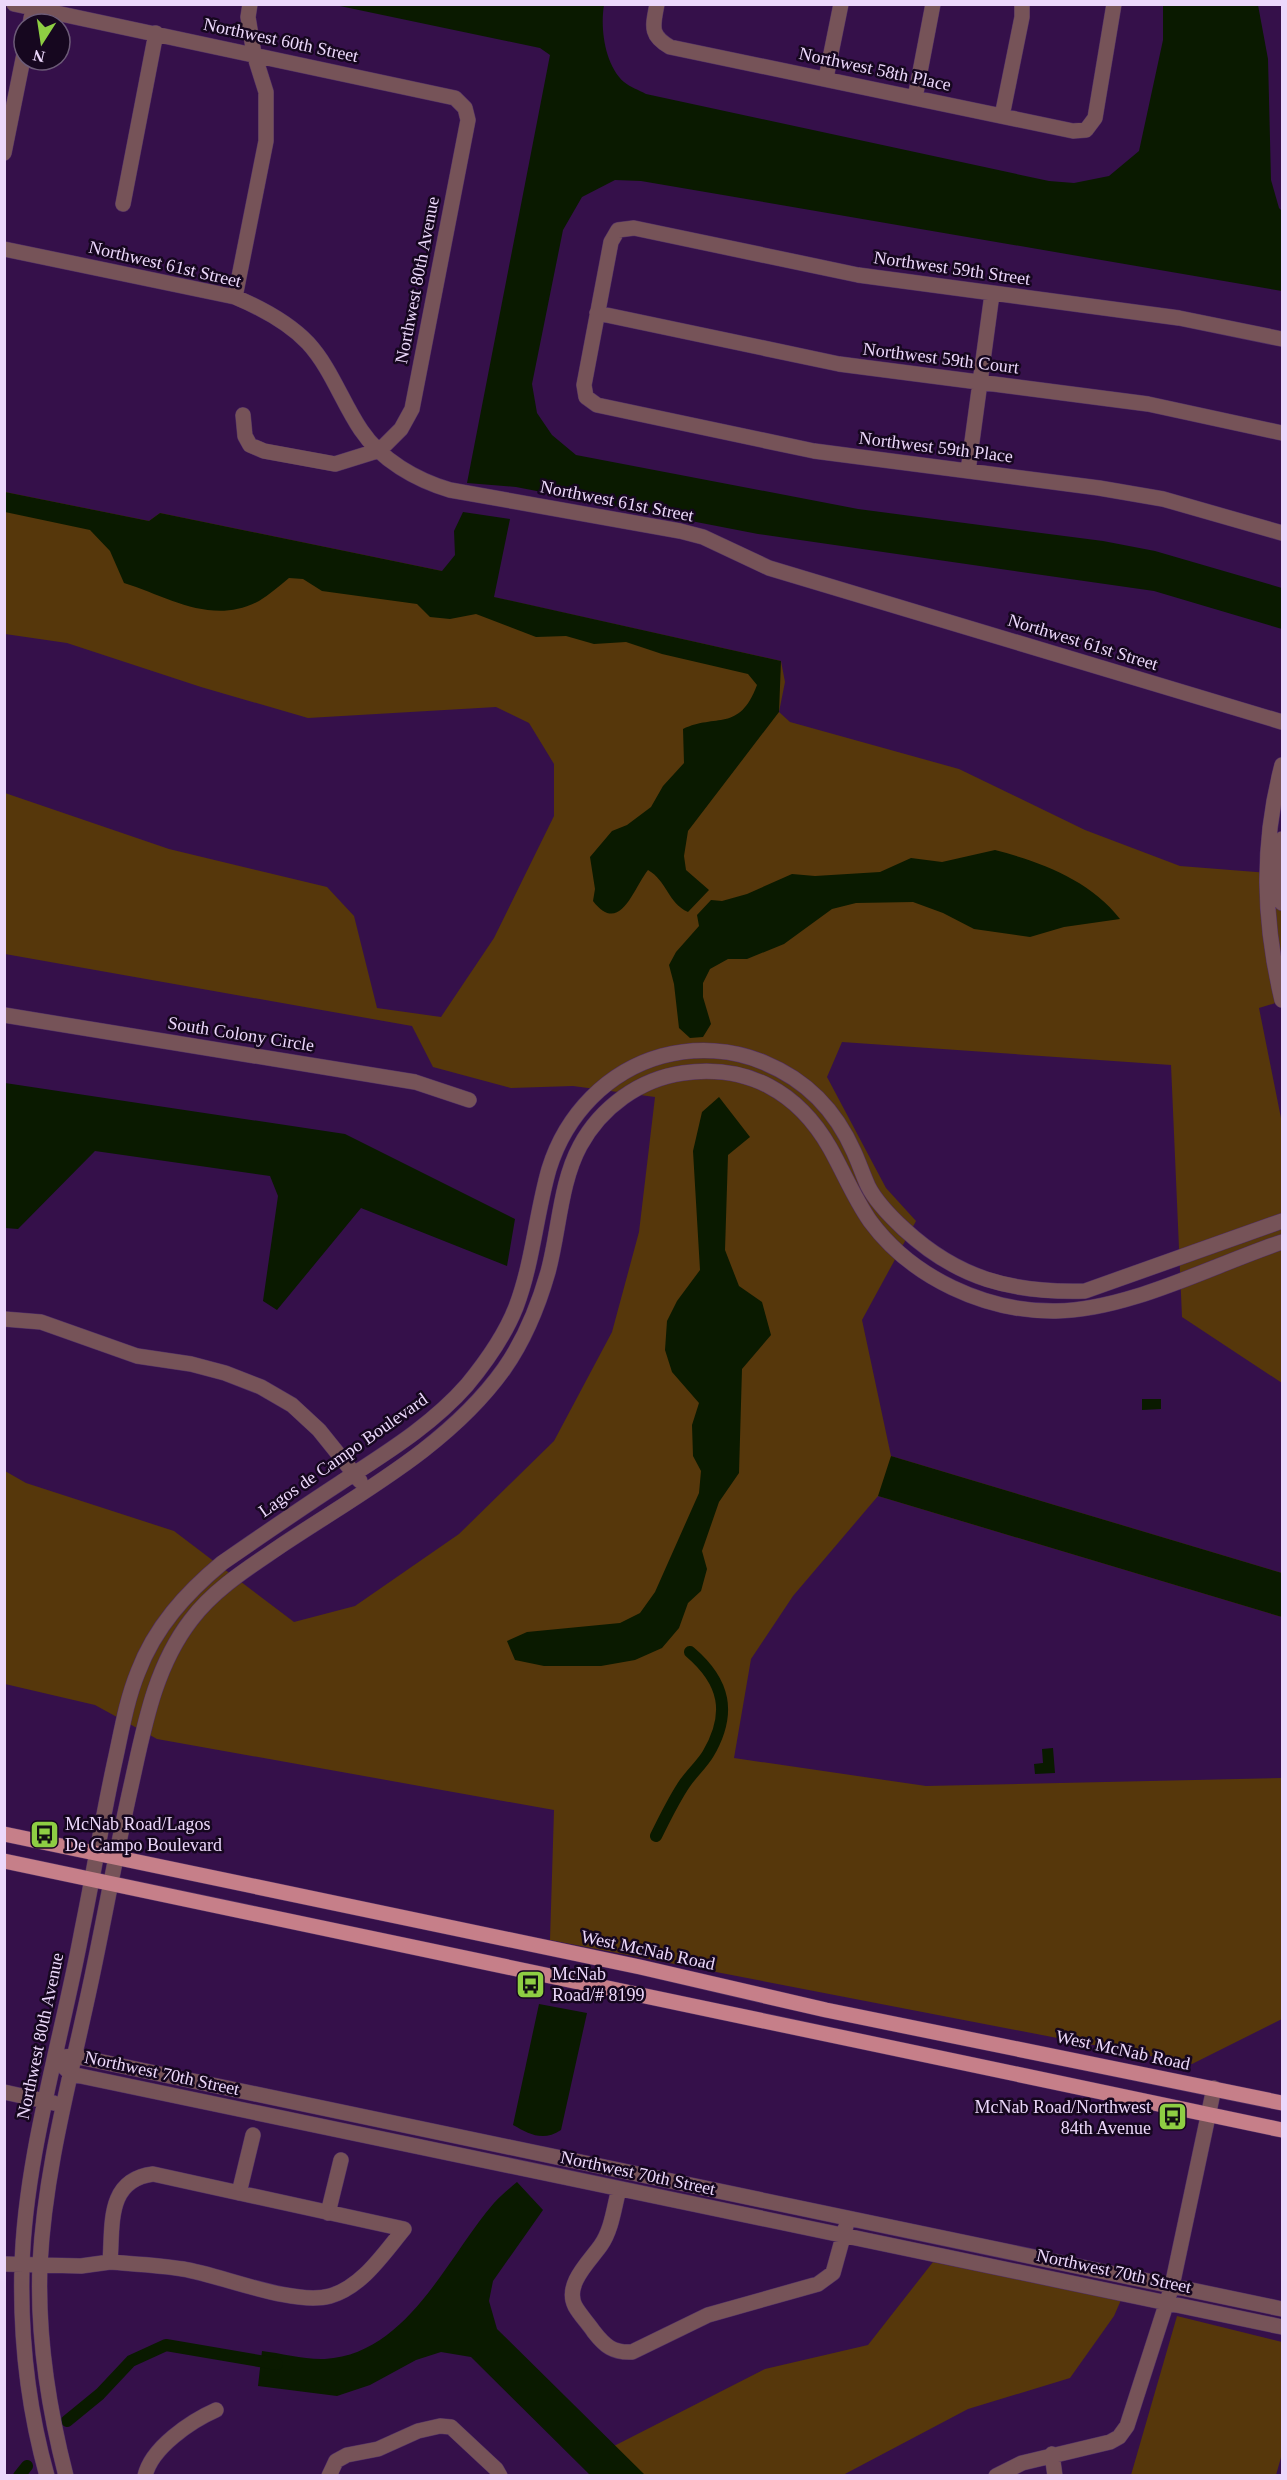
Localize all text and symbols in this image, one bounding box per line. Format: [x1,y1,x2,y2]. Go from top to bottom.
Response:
north arrow [12,12,72,72]
street label: Northwest 60th Street [202,14,360,66]
street label: Northwest 58th Place [797,43,953,95]
text: N [31,47,46,66]
street label: Northwest 80th Avenue [391,195,443,365]
street label: Northwest 61st Street [87,237,243,291]
street label: Northwest 59th Street [872,247,1032,289]
street label: Northwest 59th Court [862,339,1020,377]
street label: Northwest 59th Place [858,428,1014,466]
street label: Northwest 61st Street [539,476,695,526]
street label: Northwest 61st Street [1005,610,1161,674]
street label: South Colony Circle [166,1013,316,1055]
street label: Lagos de Campo Boulevard [255,1389,431,1521]
place label: McNab Road/Lagos De Campo Boulevard [65,1814,222,1855]
bus stop icon: McNab Road/Lagos De Campo Boulevard [28,1818,60,1850]
street label: West McNab Road [579,1926,717,1974]
street label: Northwest 80th Avenue [13,1951,67,2121]
place label: McNab Road/# 8199 [552,1964,645,2005]
bus stop icon: McNab Road/# 8199 [515,1968,547,2000]
street label: West McNab Road [1054,2026,1192,2074]
street label: Northwest 70th Street [83,2047,241,2099]
place label: McNab Road/Northwest 84th Avenue [975,2097,1151,2138]
bus stop icon: McNab Road/Northwest 84th Avenue [1156,2101,1188,2133]
street label: Northwest 70th Street [559,2147,717,2199]
street label: Northwest 70th Street [1035,2245,1193,2297]

